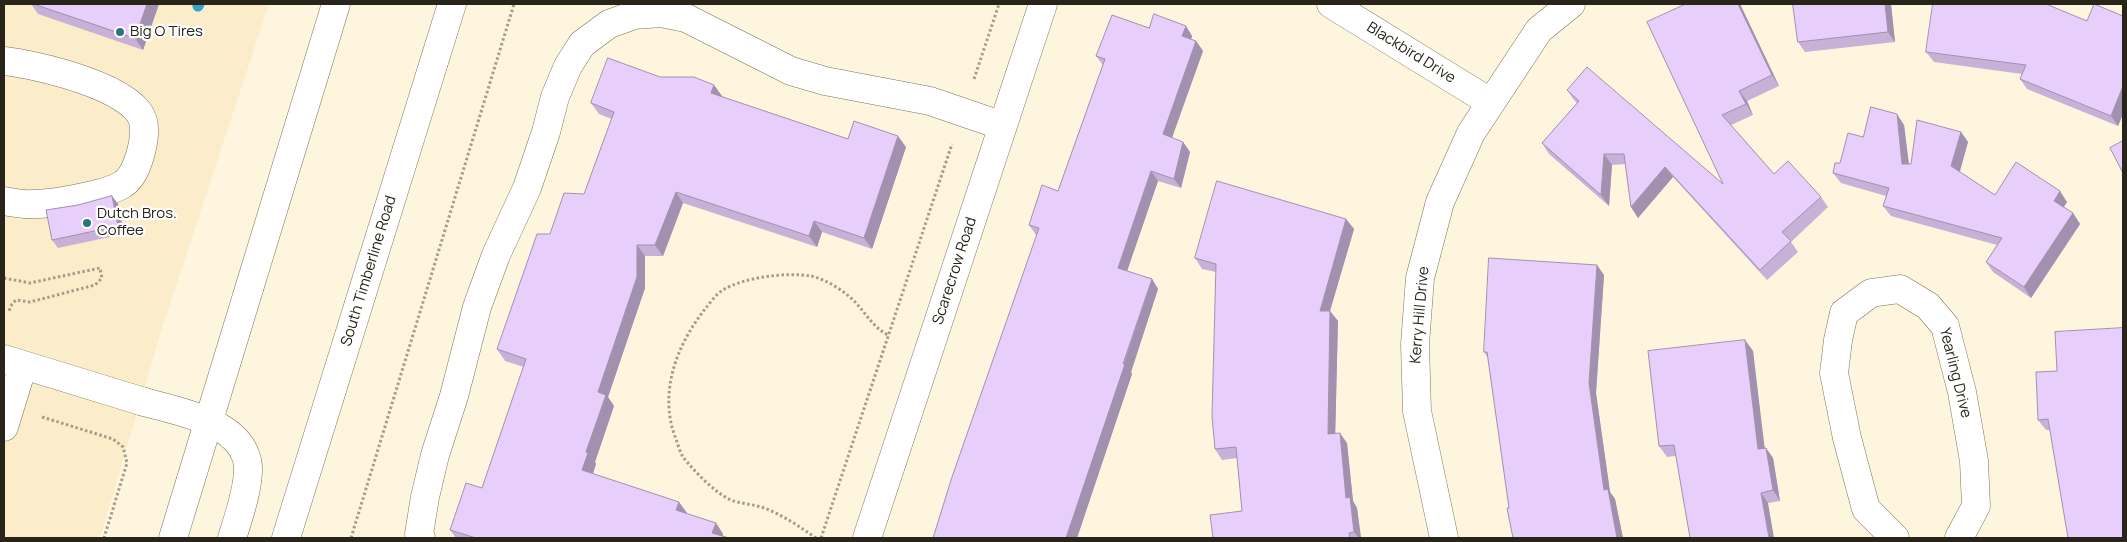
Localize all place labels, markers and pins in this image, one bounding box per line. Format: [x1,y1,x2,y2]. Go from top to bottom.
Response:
place label: Big O Tires [130,23,203,41]
marker: Big O Tires [114,26,126,38]
place label: Dutch Bros. Coffee [97,205,177,240]
marker: Dutch Bros. Coffee [81,217,93,229]

